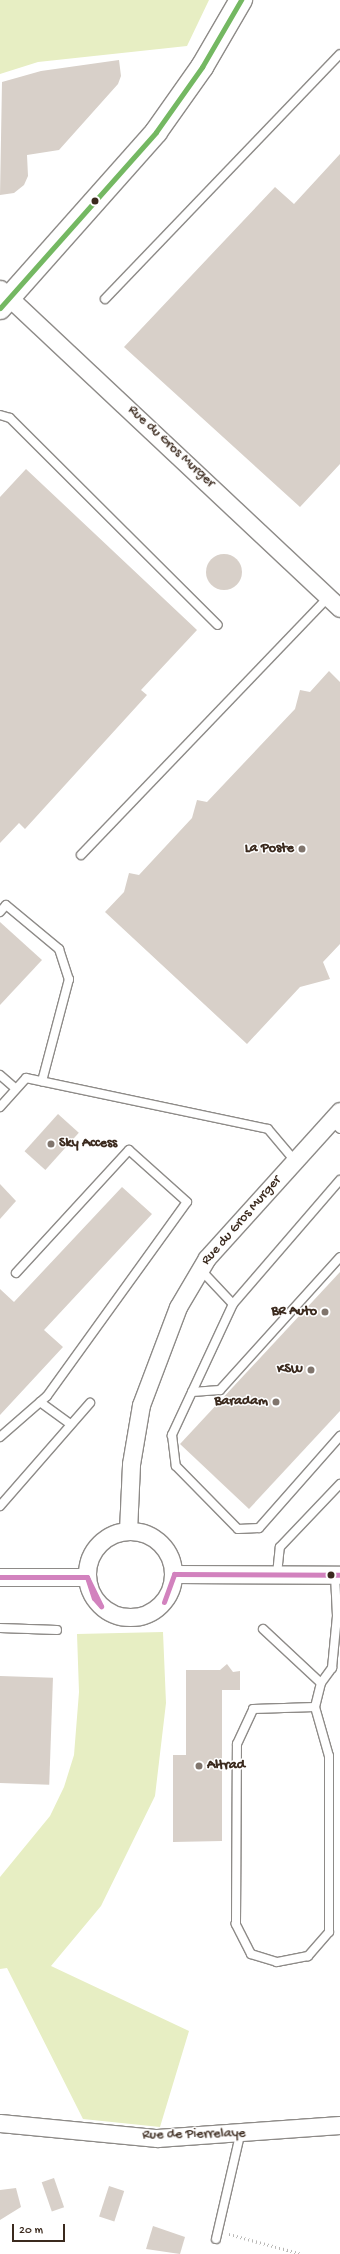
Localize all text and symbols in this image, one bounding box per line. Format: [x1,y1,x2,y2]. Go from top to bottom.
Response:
unlabelled marker [90,196,100,206]
street label: Rue du Gros Murger [124,402,218,492]
place label: La Poste [245,841,294,857]
marker: La Poste [297,844,307,854]
place label: Sky Access [59,1136,117,1152]
marker: Sky Access [46,1139,56,1149]
street label: Rue du Gros Murger [198,1173,286,1269]
place label: BR Auto [271,1304,317,1320]
marker: BR Auto [320,1307,330,1317]
place label: KSW [277,1362,303,1378]
marker: KSW [306,1365,316,1375]
place label: Baradam [214,1394,268,1410]
marker: Baradam [271,1397,281,1407]
unlabelled marker [326,1570,336,1580]
place label: Altrad [207,1758,245,1774]
marker: Altrad [194,1761,204,1771]
street label: Rue de Pierrelaye [142,2126,246,2144]
scale bar [14,2216,67,2242]
text: 20 m [19,2224,43,2238]

